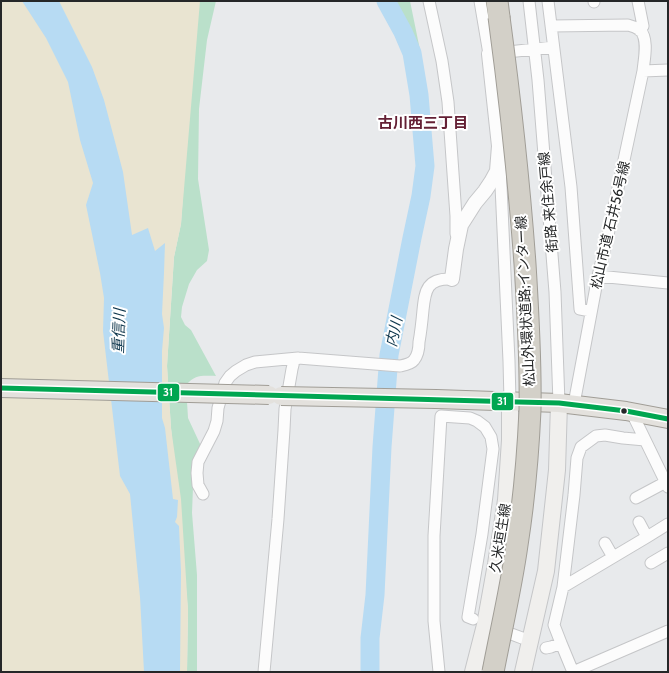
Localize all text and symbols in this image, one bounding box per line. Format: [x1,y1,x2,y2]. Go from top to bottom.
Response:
district label: 古川西三丁目 [378,114,468,132]
street label: 街路 来住余戸線 [535,151,561,253]
street label: 松山市道 石井56号線 [587,159,633,291]
street label: 松山外環状道路;インター線 [512,215,538,387]
water label: 重信川 [109,306,129,354]
water label: 内川 [382,314,406,349]
line badge: 31 [157,383,180,402]
text: 31 [163,385,173,399]
line badge: 31 [491,392,514,411]
text: 31 [497,394,507,408]
unlabelled marker [619,406,629,416]
street label: 久米垣生線 [486,502,514,574]

